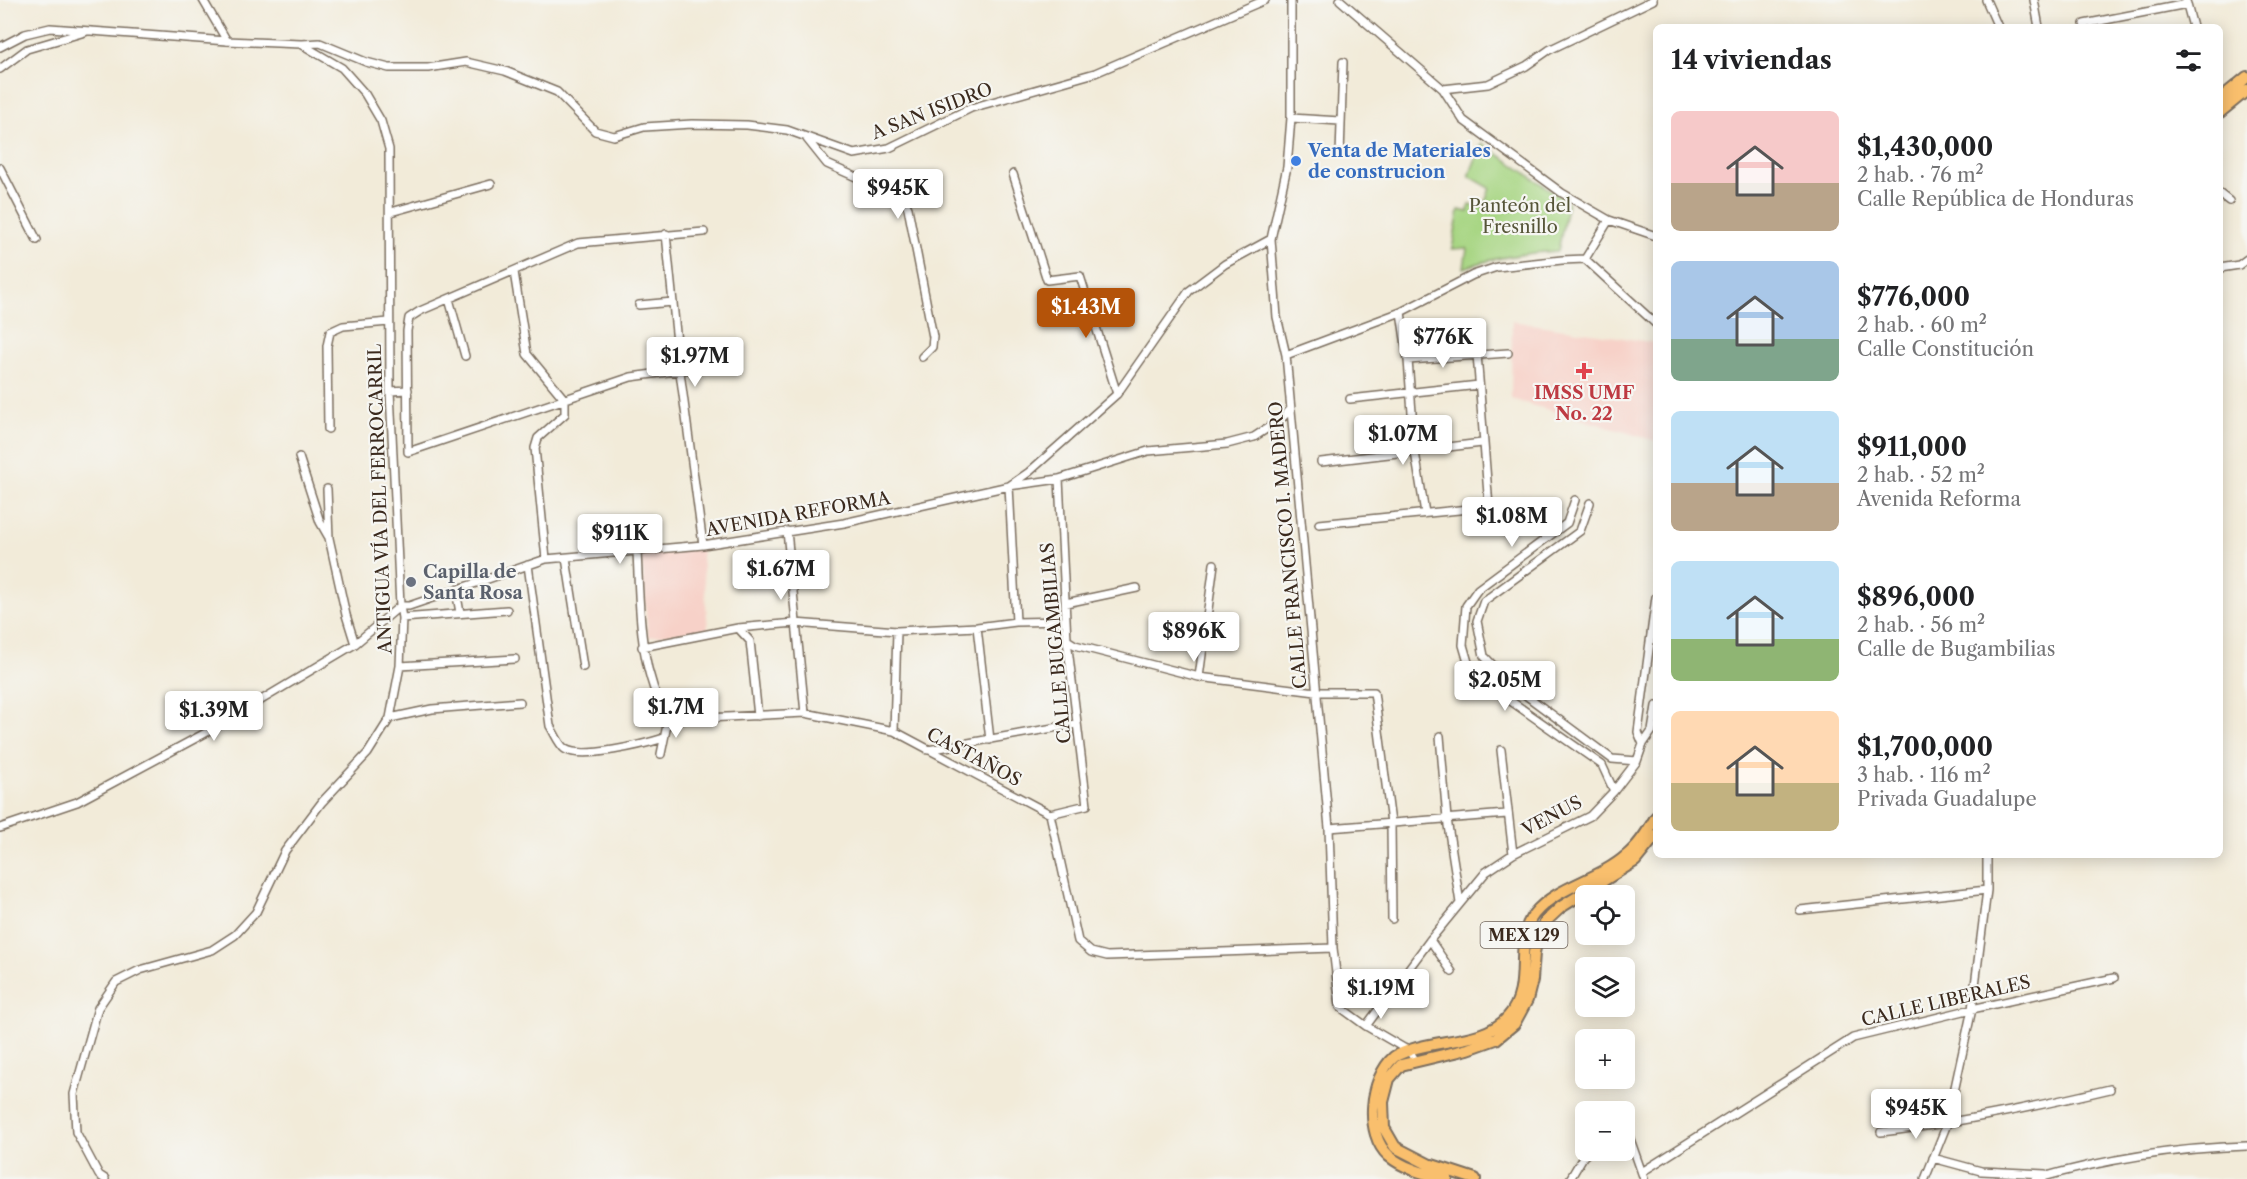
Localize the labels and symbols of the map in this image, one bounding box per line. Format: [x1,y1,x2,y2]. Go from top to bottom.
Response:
street label: A SAN ISIDRO [868,78,996,144]
place label: Venta de Materiales de construcion [1307,140,1491,183]
marker: Venta de Materiales de construcion [1289,154,1303,168]
pin: $945K [856,169,940,220]
park label: Panteón del Fresnillo [1469,195,1571,238]
pin: $1.43M [1037,288,1135,339]
pin: $776K [1401,318,1485,369]
pin: $1.97M [646,337,744,388]
street label: ANTIGUA VÍA DEL FERROCARRIL [363,343,396,655]
marker: IMSS UMF No. 22 [1575,362,1593,380]
place label: IMSS UMF No. 22 [1534,382,1634,425]
street label: CALLE FRANCISCO I. MADERO [1264,400,1312,690]
pin: $1.07M [1354,415,1452,466]
street label: AVENIDA REFORMA [703,487,893,541]
pin: $1.08M [1463,497,1561,548]
pin: $911K [578,514,662,565]
street label: CALLE BUGAMBILIAS [1036,541,1076,745]
pin: $1.67M [732,550,830,601]
place label: Capilla de Santa Rosa [423,561,524,604]
marker: Capilla de Santa Rosa [404,575,418,589]
pin: $896K [1152,612,1236,663]
pin: $2.05M [1456,661,1554,712]
pin: $1.7M [634,688,718,739]
pin: $1.39M [165,691,263,742]
street label: CASTAÑOS [923,721,1026,791]
street label: VENUS [1517,791,1586,841]
road number: MEX 129 [1480,922,1568,948]
pin: $1.19M [1332,969,1430,1020]
street label: CALLE LIBERALES [1859,971,2033,1031]
pin: $945K [1874,1089,1958,1140]

